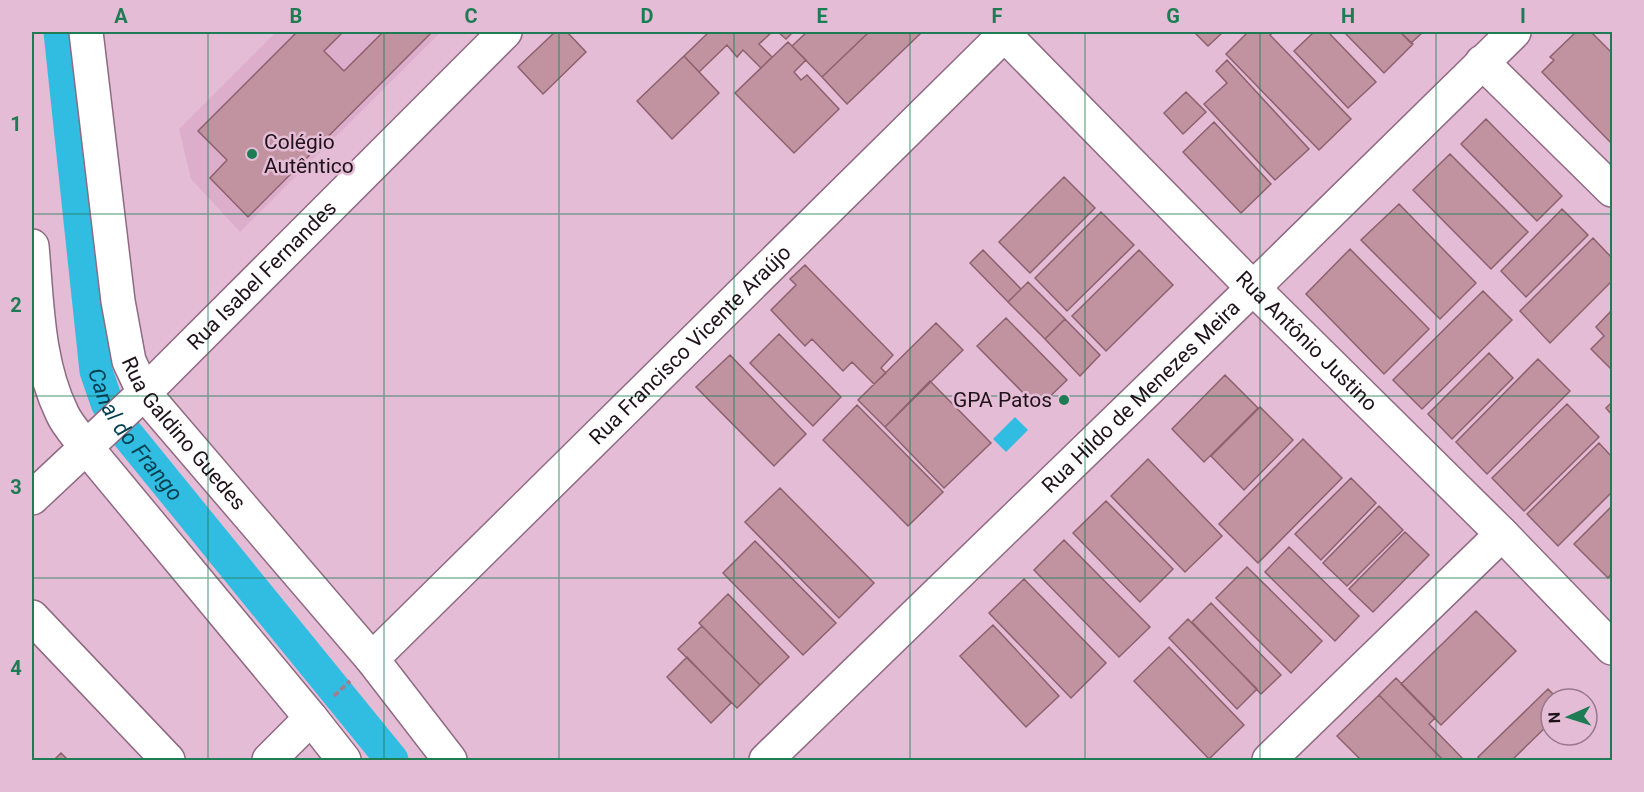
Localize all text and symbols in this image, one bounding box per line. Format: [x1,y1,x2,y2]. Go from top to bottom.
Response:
text: A [114,4,128,28]
text: B [290,4,302,28]
text: C [464,4,478,28]
text: D [641,4,654,28]
text: E [816,4,828,28]
text: F [992,4,1003,28]
text: G [1166,4,1180,28]
text: H [1341,4,1355,28]
text: I [1520,4,1526,28]
text: 1 [10,112,22,136]
place label: Colégio Autêntico [264,130,354,178]
marker: Colégio Autêntico [245,147,259,161]
street label: Rua Isabel Fernandes [182,196,341,355]
street label: Rua Francisco Vicente Araújo [584,240,796,450]
street label: Rua Antônio Justino [1231,266,1382,416]
text: 2 [10,293,22,317]
street label: Rua Hildo de Menezes Meira [1037,295,1245,498]
street label: Rua Galdino Guedes [117,353,251,515]
water label: Canal do Frango [83,365,188,506]
place label: GPA Patos [953,388,1052,412]
marker: GPA Patos [1057,393,1071,407]
text: 3 [10,475,22,499]
text: 4 [10,656,22,680]
north arrow [1539,687,1599,747]
text: N [1545,712,1564,724]

